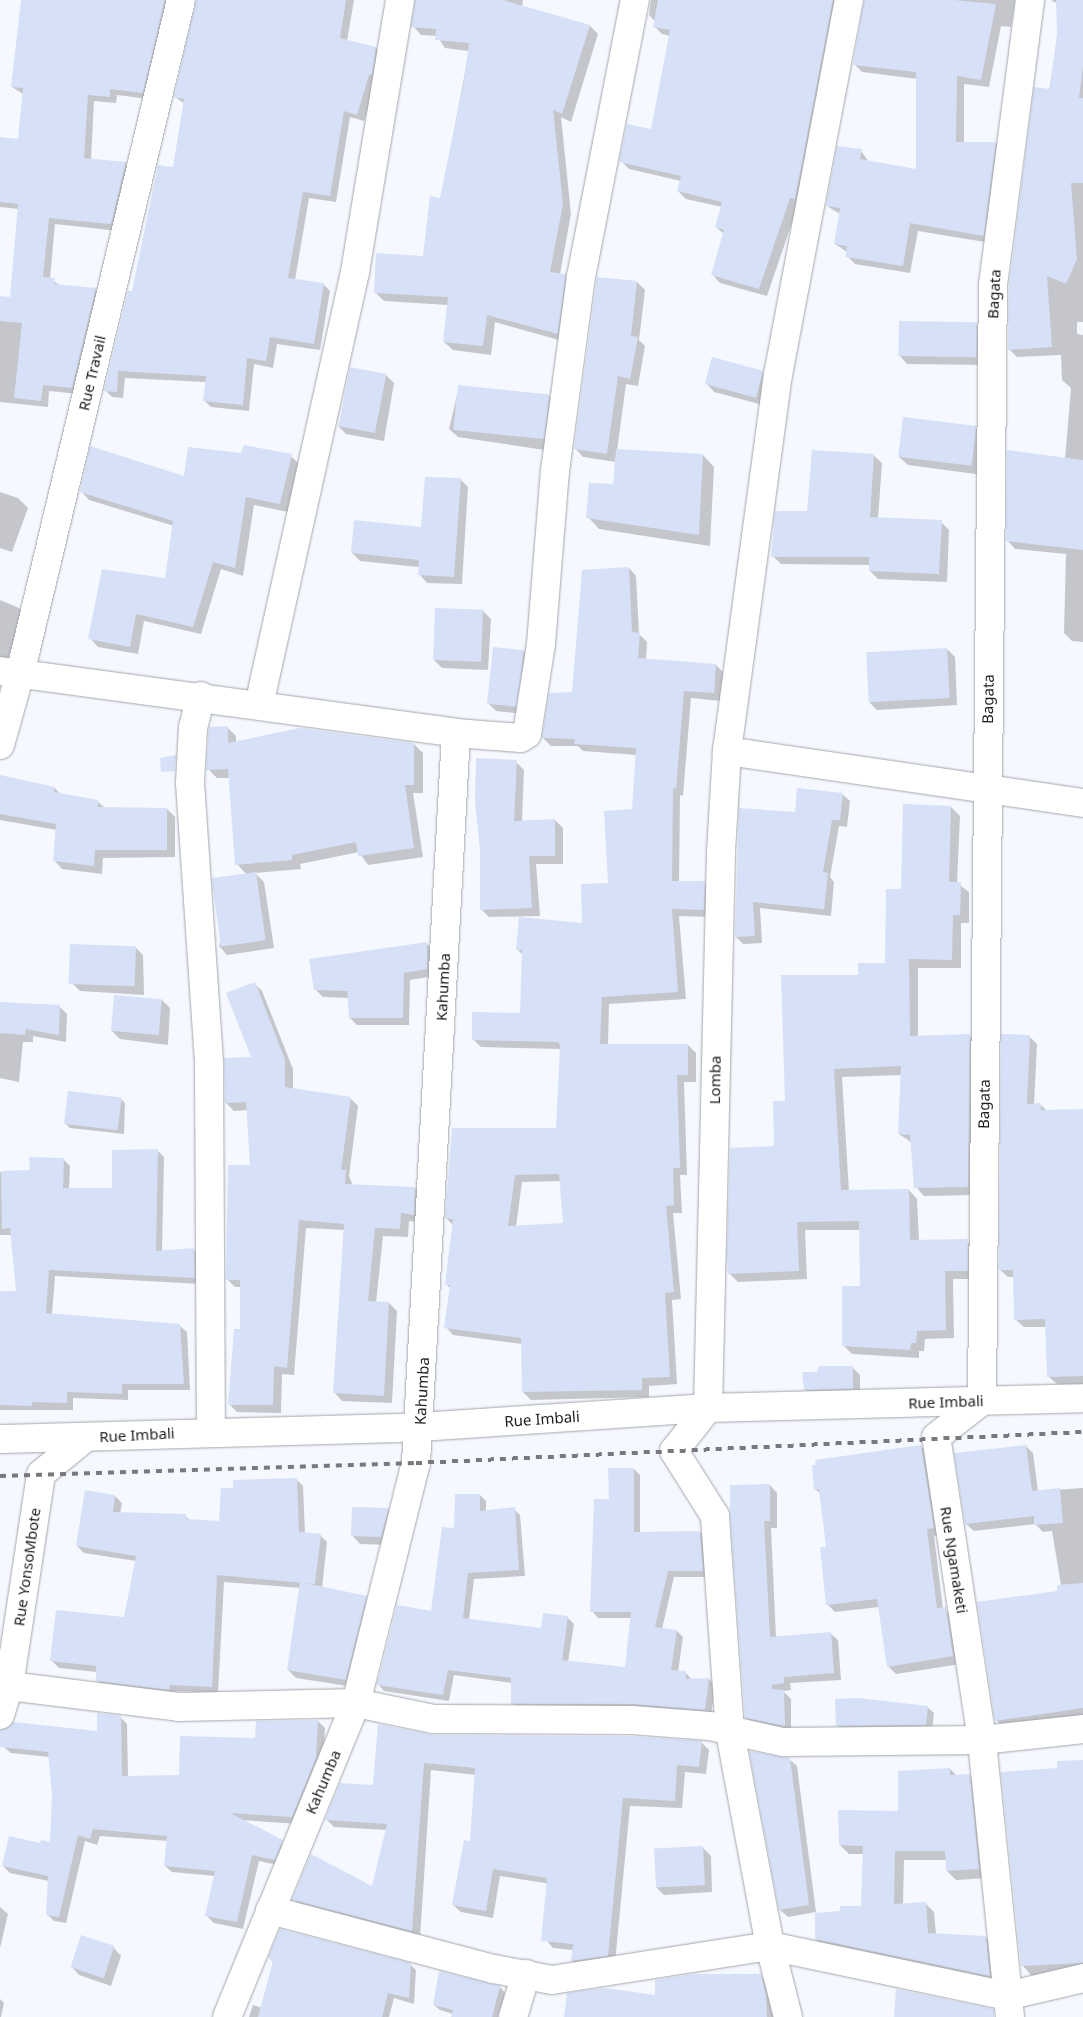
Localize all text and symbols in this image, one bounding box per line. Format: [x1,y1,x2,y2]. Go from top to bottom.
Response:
street label: Bagata [984,269,1004,319]
street label: Rue Travail [75,334,109,412]
street label: Bagata [979,674,997,724]
street label: Kahumba [432,953,454,1021]
street label: Lomba [706,1056,724,1104]
street label: Bagata [975,1079,993,1129]
street label: Kahumba [411,1357,433,1425]
street label: Rue Imbali [908,1392,984,1412]
street label: Rue Imbali [504,1407,580,1431]
street label: Rue Imbali [99,1424,175,1446]
street label: Rue Ngamaketi [937,1505,971,1615]
street label: Rue YonsoMbote [10,1507,44,1627]
street label: Kahumba [301,1747,345,1817]

